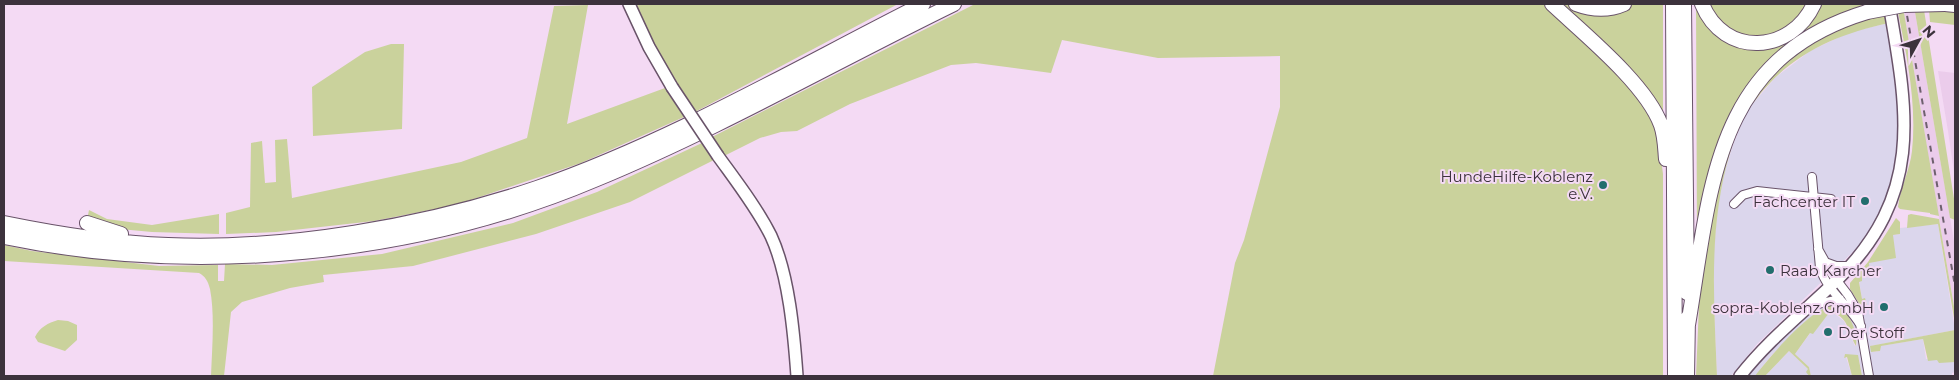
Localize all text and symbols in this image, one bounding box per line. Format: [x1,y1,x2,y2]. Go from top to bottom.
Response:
north arrow [1894,15,1944,65]
text: N [1918,22,1939,42]
place label: HundeHilfe-Koblenz e.V. [1440,167,1593,203]
marker: HundeHilfe-Koblenz e.V. [1597,179,1609,191]
place label: Fachcenter IT [1753,192,1855,211]
marker: Fachcenter IT [1859,195,1871,207]
place label: Raab Karcher [1780,261,1881,280]
marker: Raab Karcher [1764,264,1776,276]
place label: sopra-Koblenz GmbH [1713,298,1874,317]
marker: sopra-Koblenz GmbH [1878,301,1890,313]
place label: Der Stoff [1838,323,1905,342]
marker: Der Stoff [1822,326,1834,338]

